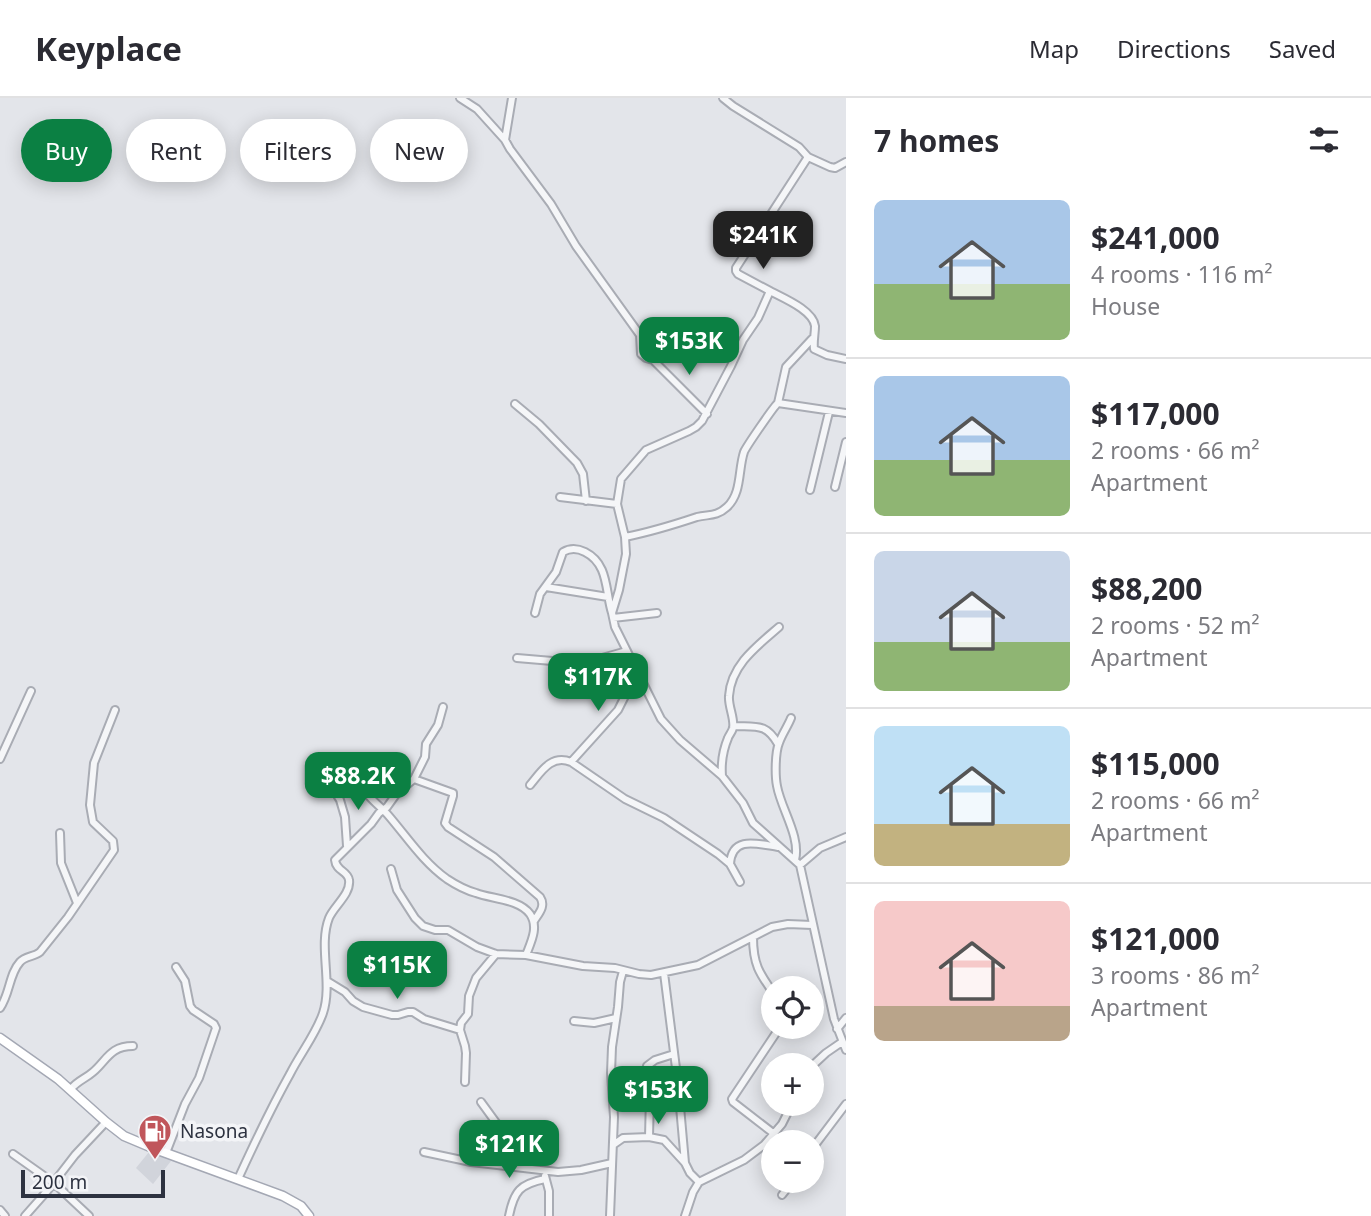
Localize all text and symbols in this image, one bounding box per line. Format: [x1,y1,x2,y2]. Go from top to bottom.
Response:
text: Keyplace [35,26,182,71]
text: Map [1029,32,1079,65]
text: Directions [1117,32,1231,65]
text: Saved [1269,32,1336,65]
chip: Buy [21,119,112,182]
chip: Rent [126,119,226,182]
chip: Filters [240,119,356,182]
chip: New [370,119,468,182]
text: 7 homes [874,120,999,161]
icon: filters [1305,121,1343,159]
pin: $241K [714,212,812,271]
text: $241,000 [1091,217,1220,258]
text: $241K [729,218,797,250]
icon: home [930,228,1014,312]
text: 4 rooms · 116 m² [1091,258,1273,290]
text: House [1091,290,1160,322]
pin: $153K [640,317,738,377]
text: $153K [655,324,723,356]
text: $117,000 [1091,393,1220,434]
icon: home [930,404,1014,488]
text: 2 rooms · 66 m² [1091,434,1260,466]
text: Apartment [1091,466,1208,498]
text: $88,200 [1091,568,1203,609]
icon: home [930,579,1014,663]
text: 2 rooms · 52 m² [1091,609,1260,641]
text: Apartment [1091,641,1208,673]
pin: $117K [549,654,647,713]
text: $117K [564,660,632,692]
text: $115,000 [1091,743,1220,784]
pin: $88.2K [301,752,415,812]
icon: home [930,754,1014,838]
text: $88.2K [321,759,395,791]
text: 2 rooms · 66 m² [1091,784,1260,816]
text: Apartment [1091,816,1208,848]
text: $121,000 [1091,918,1220,959]
icon: home [930,929,1014,1013]
pin: $115K [348,942,446,1001]
text: $115K [363,948,431,980]
text: 3 rooms · 86 m² [1091,959,1260,991]
map controls [761,976,824,1193]
button: locate [761,976,824,1039]
text: Apartment [1091,991,1208,1023]
button: + [761,1053,824,1116]
pin: $153K [609,1066,707,1126]
text: $153K [624,1073,692,1105]
fuel station icon: Nasona [136,1112,174,1161]
place label: Nasona [180,1118,248,1144]
pin: $121K [460,1121,558,1180]
text: $121K [475,1127,543,1159]
button: − [761,1130,824,1193]
scale bar [21,1167,164,1199]
text: 200 m [32,1169,87,1195]

